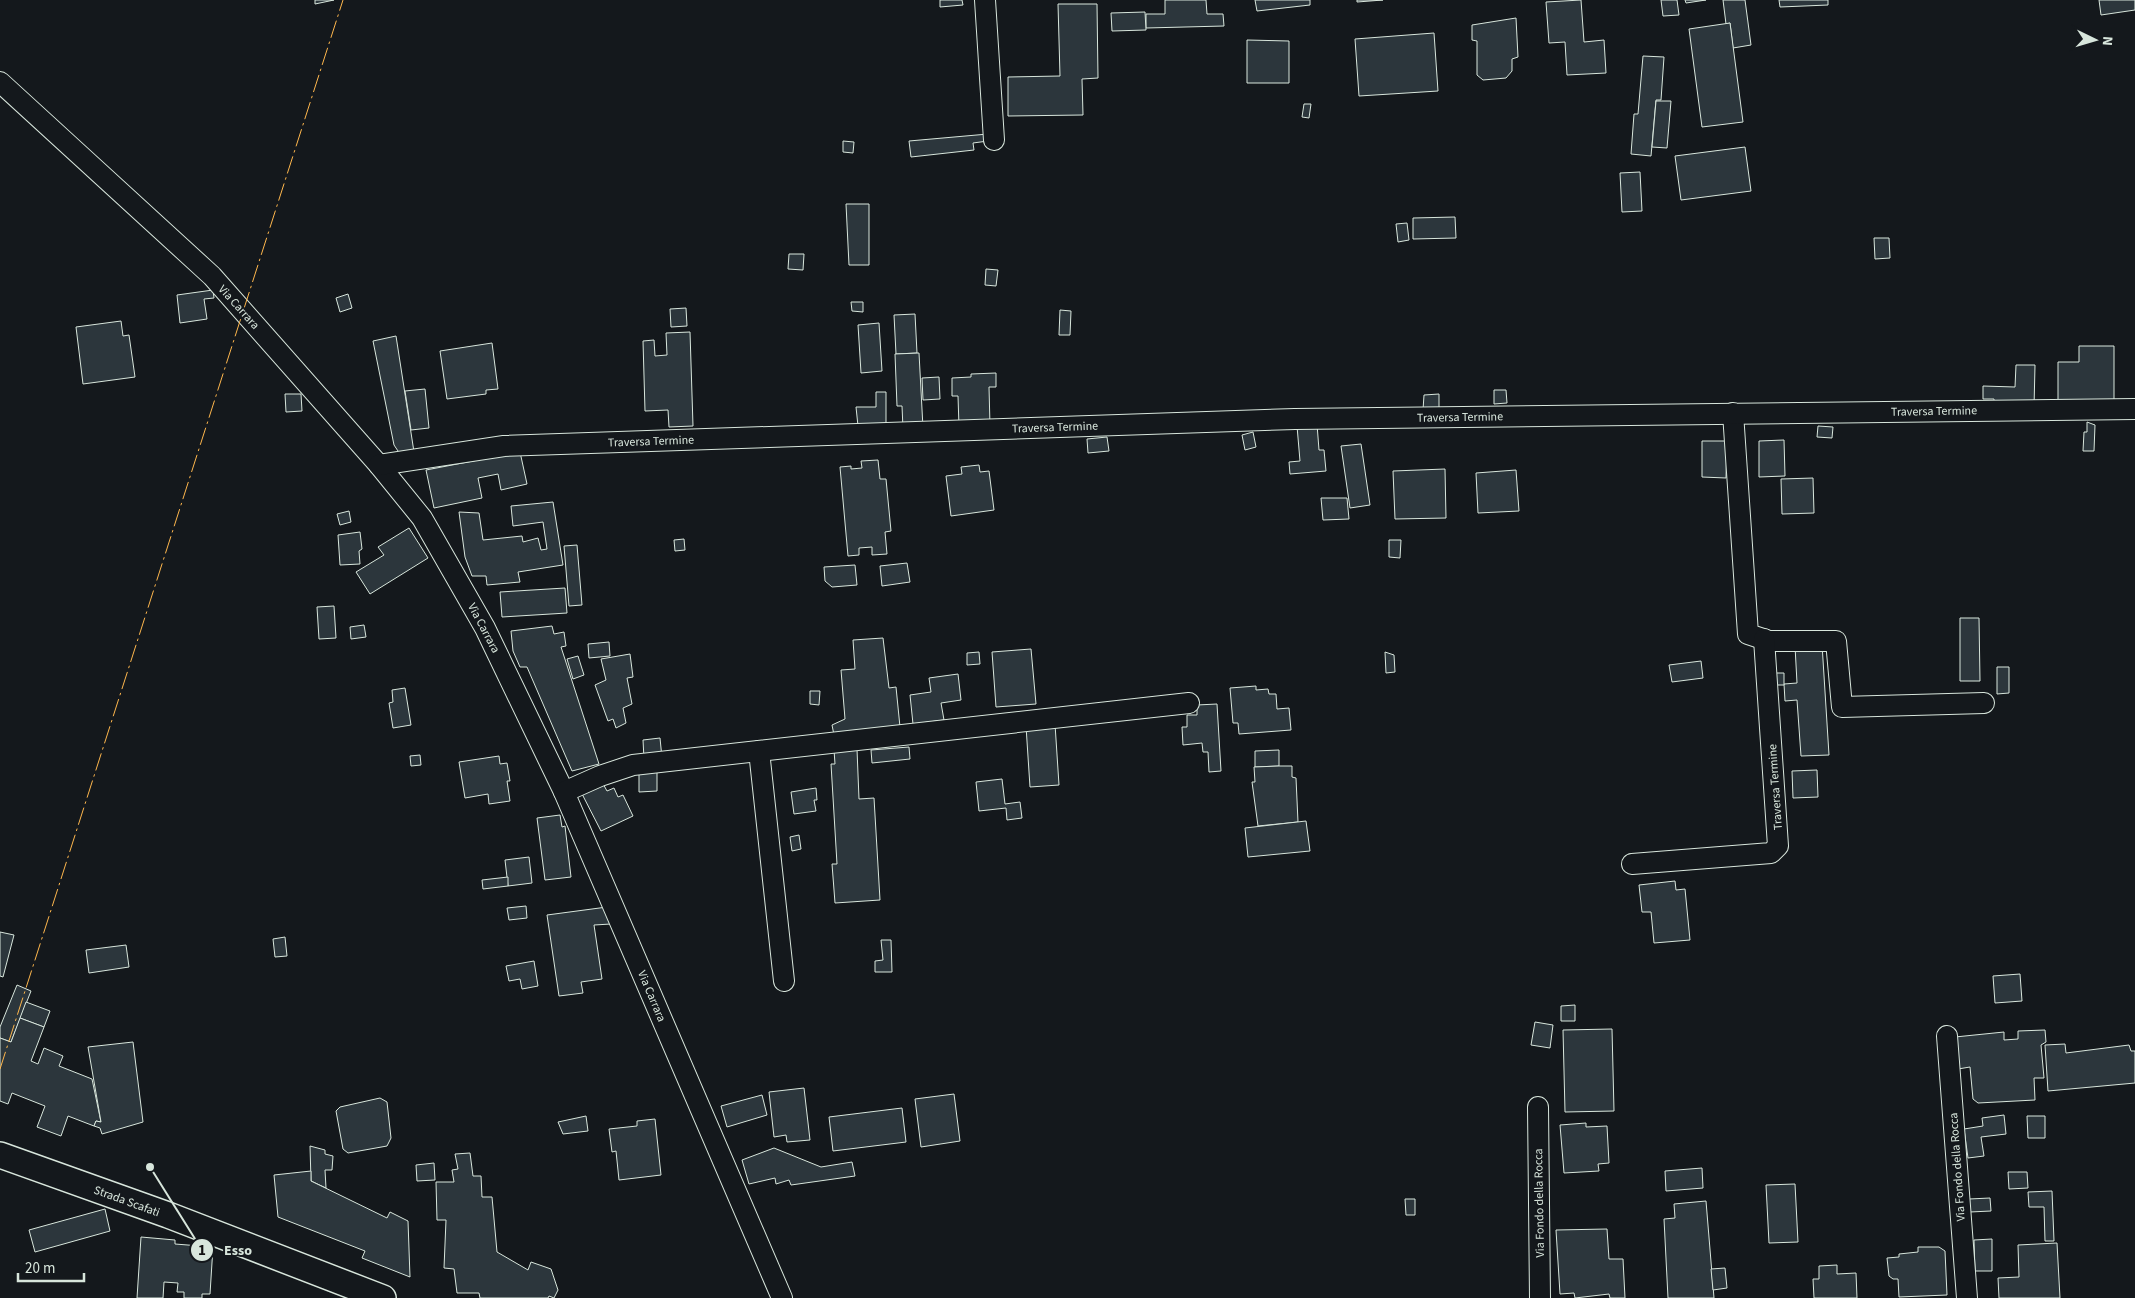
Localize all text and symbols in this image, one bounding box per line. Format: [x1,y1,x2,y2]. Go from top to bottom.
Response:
north arrow [2070,15,2120,65]
text: N [2097,36,2117,47]
street label: Via Carrara [214,281,263,333]
street label: Traversa Termine [1891,402,1977,421]
street label: Traversa Termine [1417,408,1503,427]
street label: Traversa Termine [1012,418,1098,437]
street label: Traversa Termine [608,432,694,451]
street label: Via Carrara [463,600,504,656]
street label: Traversa Termine [1764,743,1787,831]
street label: Via Carrara [633,968,670,1025]
street label: Via Fondo della Rocca [1945,1112,1970,1222]
street label: Via Fondo della Rocca [1530,1148,1549,1258]
street label: Strada Scafati [91,1182,162,1221]
callout: Esso [189,1236,262,1265]
text: 1 [198,1240,206,1261]
text: Esso [224,1241,252,1261]
scale bar [18,1250,84,1282]
text: 20 m [25,1258,55,1279]

